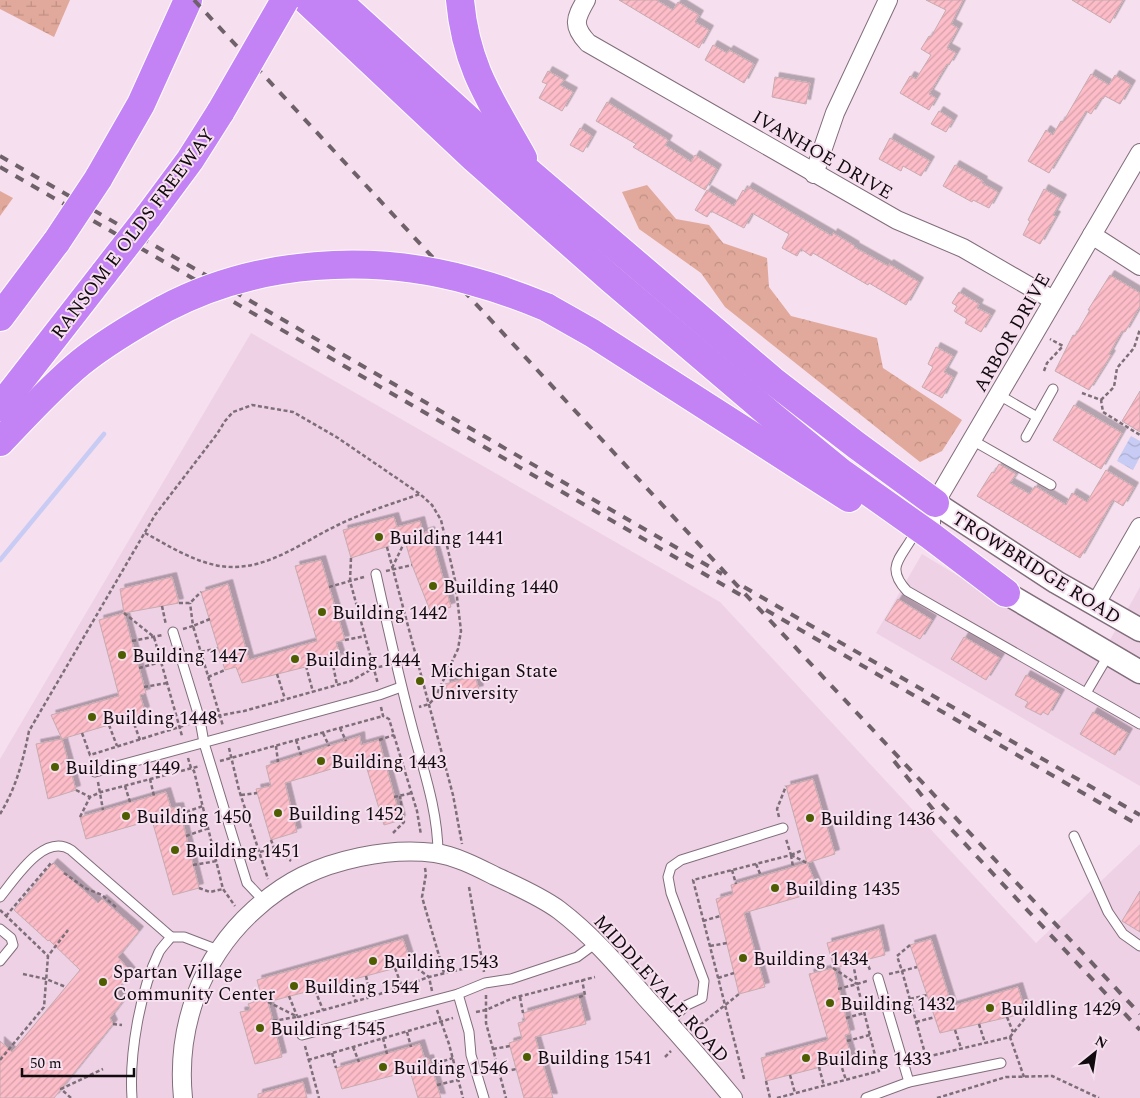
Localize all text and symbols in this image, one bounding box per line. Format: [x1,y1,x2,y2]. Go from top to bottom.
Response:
street label: IVANHOE DRIVE [746,103,898,207]
street label: RANSOM E OLDS FREEWAY [44,122,222,345]
street label: ARBOR DRIVE [966,268,1058,398]
street label: TROWBRIDGE ROAD [946,504,1126,632]
place label: Building 1441 [389,524,504,553]
marker: Building 1441 [373,531,385,543]
place label: Building 1440 [443,573,558,602]
marker: Building 1440 [427,580,439,592]
place label: Building 1442 [332,599,447,628]
marker: Building 1442 [316,606,328,618]
place label: Building 1447 [132,642,247,671]
place label: Building 1444 [305,646,421,675]
marker: Building 1447 [116,649,128,661]
marker: Building 1444 [289,653,301,665]
place label: Michigan State University [430,657,558,708]
marker: Michigan State University [414,675,426,687]
place label: Building 1448 [102,704,217,733]
marker: Building 1448 [86,711,98,723]
place label: Building 1443 [331,748,447,777]
place label: Building 1449 [65,754,180,783]
marker: Building 1443 [315,755,327,767]
marker: Building 1449 [49,761,61,773]
place label: Building 1452 [288,800,403,829]
place label: Building 1450 [136,803,251,832]
place label: Building 1436 [820,805,935,834]
marker: Building 1452 [272,807,284,819]
marker: Building 1450 [120,810,132,822]
marker: Building 1436 [804,812,816,824]
place label: Building 1451 [185,837,300,866]
marker: Building 1451 [169,844,181,856]
place label: Building 1435 [785,875,900,904]
marker: Building 1435 [769,882,781,894]
street label: MIDDLEVALE ROAD [586,908,736,1070]
place label: Building 1434 [753,945,869,974]
place label: Building 1543 [383,948,499,977]
marker: Building 1434 [737,952,749,964]
marker: Building 1543 [367,955,379,967]
place label: Spartan Village Community Center [113,958,276,1009]
place label: Building 1544 [304,973,420,1002]
marker: Spartan Village Community Center [97,976,109,988]
marker: Building 1544 [288,980,300,992]
place label: Building 1432 [840,990,955,1019]
place label: Buildling 1429 [1000,995,1121,1024]
marker: Building 1432 [824,997,836,1009]
marker: Buildling 1429 [984,1002,996,1014]
place label: Building 1545 [270,1015,385,1044]
marker: Building 1545 [254,1022,266,1034]
north arrow [1070,1028,1120,1078]
text: N [1091,1030,1111,1054]
place label: Building 1541 [537,1044,652,1073]
place label: Building 1433 [816,1045,932,1074]
scale bar [22,1046,135,1078]
marker: Building 1541 [521,1051,533,1063]
text: 50 m [30,1052,62,1075]
marker: Building 1433 [800,1052,812,1064]
place label: Building 1546 [393,1054,508,1083]
marker: Building 1546 [377,1061,389,1073]

